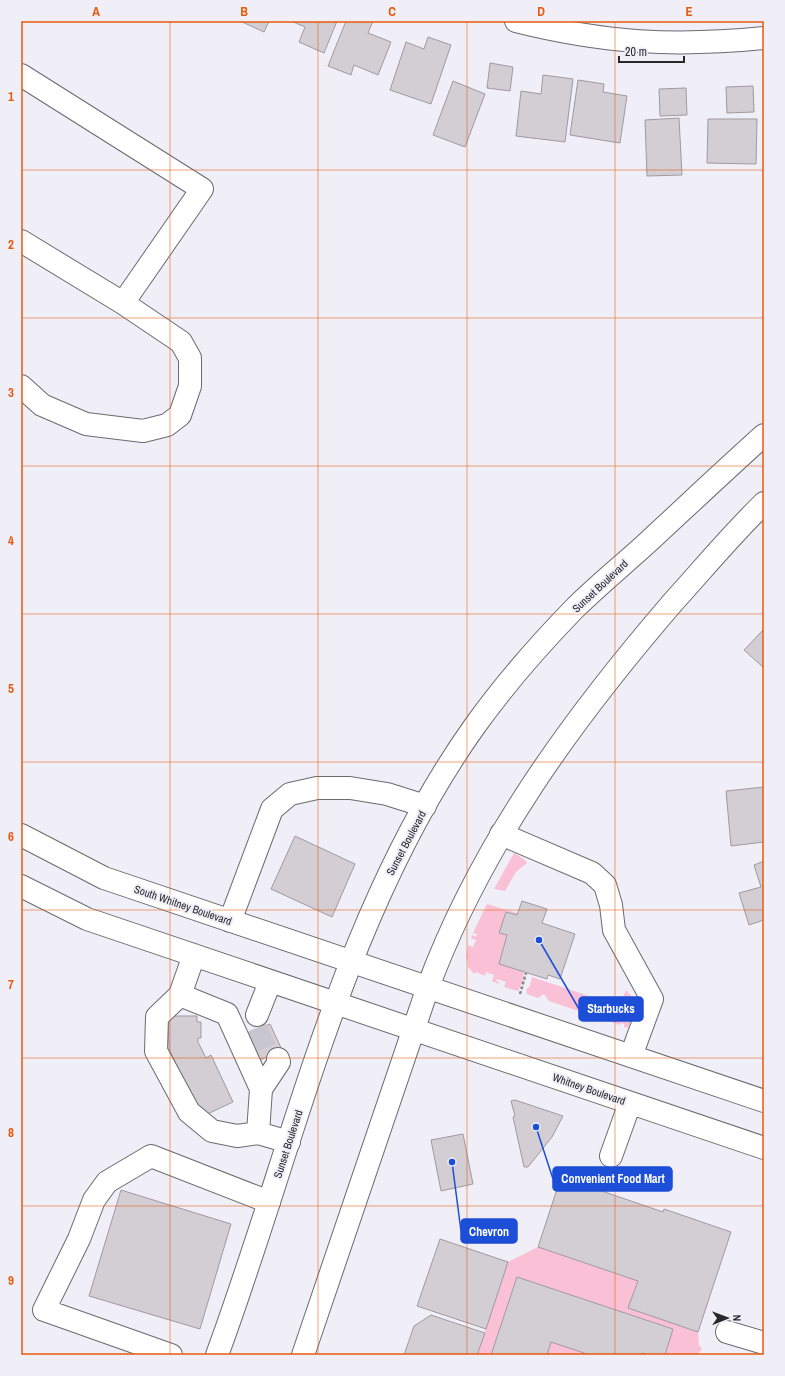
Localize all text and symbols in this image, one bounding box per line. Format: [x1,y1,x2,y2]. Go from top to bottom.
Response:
text: A [92,3,100,20]
text: B [240,3,248,20]
text: C [388,3,396,20]
text: D [537,3,545,20]
text: E [685,3,693,20]
scale bar [619,38,684,64]
text: 20 m [625,44,647,60]
text: 1 [8,88,14,105]
text: 2 [8,236,14,253]
text: 3 [8,384,14,401]
text: 4 [8,532,14,549]
street label: Sunset Boulevard [569,557,631,615]
text: 5 [8,680,14,697]
street label: Sunset Boulevard [383,808,429,878]
text: 6 [8,828,14,845]
street label: South Whitney Boulevard [132,882,234,928]
text: 7 [8,976,14,993]
callout: Starbucks [579,997,643,1021]
text: Starbucks [587,1001,635,1017]
street label: Whitney Boulevard [551,1070,627,1108]
street label: Sunset Boulevard [270,1108,306,1180]
text: 8 [8,1124,14,1141]
callout: Convenient Food Mart [553,1167,672,1191]
text: Convenient Food Mart [561,1171,665,1187]
callout: Chevron [461,1219,517,1243]
text: Chevron [469,1224,509,1240]
text: 9 [8,1272,14,1289]
north arrow [707,1298,747,1338]
text: N [730,1314,744,1321]

